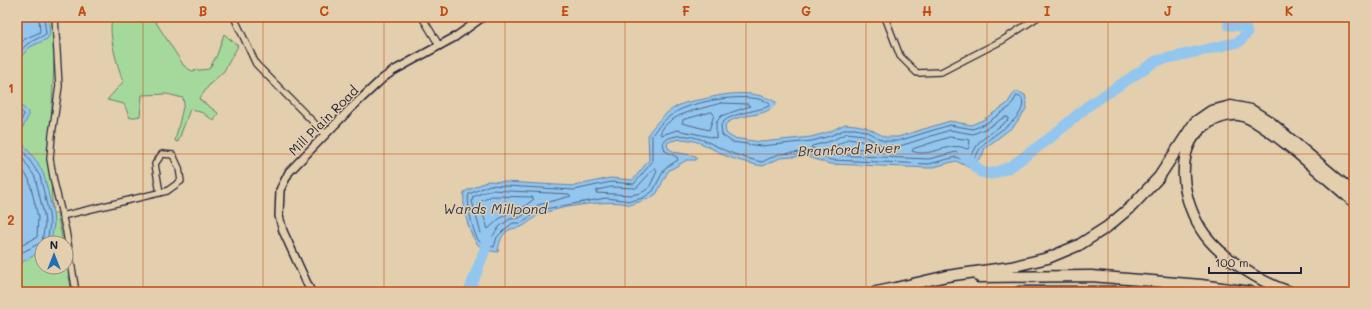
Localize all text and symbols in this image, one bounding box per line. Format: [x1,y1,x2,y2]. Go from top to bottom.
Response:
text: A [77,2,87,19]
text: B [199,2,208,19]
text: C [319,2,329,19]
text: D [439,2,449,19]
text: E [561,2,569,19]
text: F [682,2,690,19]
text: G [801,2,811,19]
text: H [922,2,932,19]
text: I [1044,2,1051,19]
text: J [1164,2,1172,19]
text: K [1285,2,1294,19]
text: 1 [8,79,14,96]
street label: Mill Plain Road [284,81,362,159]
water label: Branford River [797,138,901,160]
water label: Wards Millpond [443,199,548,218]
text: 2 [7,211,15,228]
north arrow [34,235,74,275]
text: N [50,237,58,252]
scale bar [1209,249,1301,275]
text: 100 m [1215,254,1249,270]

